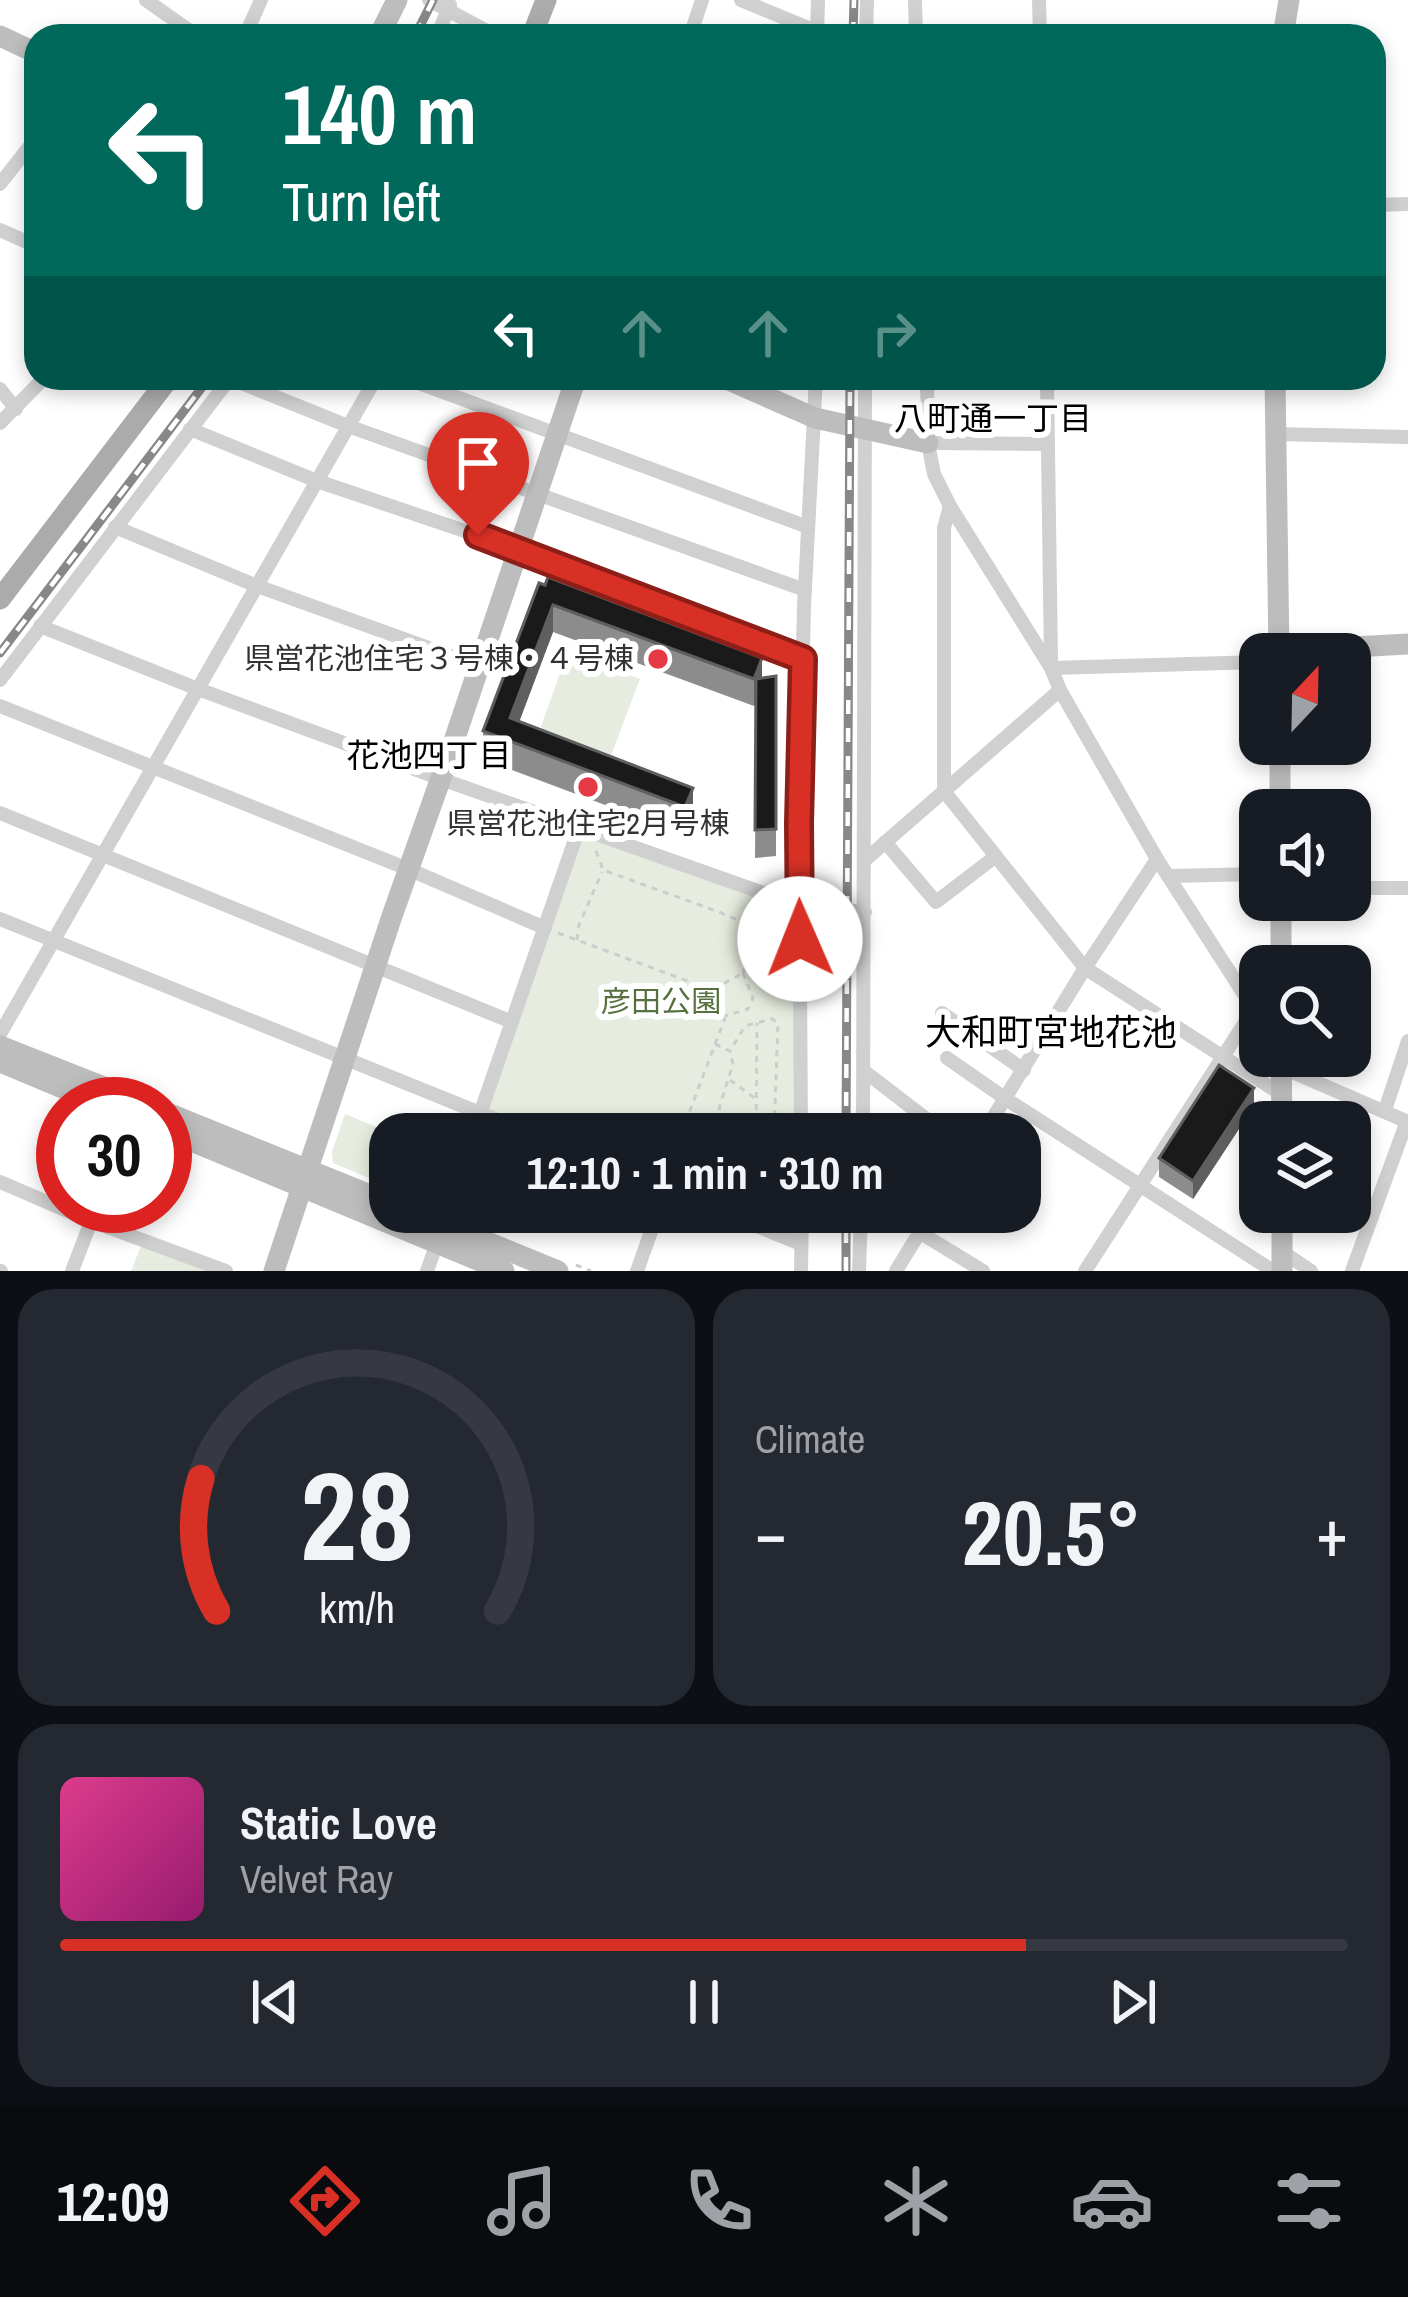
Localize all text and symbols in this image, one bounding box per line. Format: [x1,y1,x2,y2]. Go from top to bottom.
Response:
text: 140 m [282,57,477,170]
icon: left [84,72,240,228]
text: Turn left [282,165,441,238]
icon: left [483,300,549,366]
icon: ahead [609,300,675,366]
icon: ahead [735,300,801,366]
icon: right [861,300,927,366]
district label: 八町通一丁目 [894,396,1092,440]
pin [427,412,529,535]
icon: arrive [445,430,511,496]
north arrow [1239,633,1371,765]
map controls [1239,633,1371,1233]
place label: 県営花池住宅３号棟・４号棟 [244,638,634,678]
marker: 県営花池住宅３号棟・４号棟 [645,646,671,672]
district label: 花池四丁目 [347,733,512,777]
marker: 県営花池住宅2月号棟 [575,774,601,800]
button: sound [1239,789,1371,921]
place label: 県営花池住宅2月号棟 [446,803,730,843]
position arrow [737,876,863,1002]
button: search [1239,945,1371,1077]
park label: 彦田公園 [601,981,721,1021]
district label: 大和町宮地花池 [925,1008,1177,1056]
speed limit sign: 30 [36,1077,192,1233]
button: layers [1239,1101,1371,1233]
text: 12:10 · 1 min · 310 m [527,1142,883,1203]
text: Climate [755,1413,865,1465]
text: 28 [300,1431,413,1599]
text: 20.5° [962,1472,1141,1593]
text: − [755,1488,787,1577]
text: + [1316,1488,1348,1577]
text: km/h [318,1578,395,1635]
text: Static Love [240,1792,437,1853]
text: Velvet Ray [240,1853,393,1905]
icon: previous [242,1969,308,2035]
icon: pause [671,1969,737,2035]
icon: next [1100,1969,1166,2035]
icon: directions [283,2159,367,2243]
icon: music [480,2159,564,2243]
icon: phone [677,2159,761,2243]
icon: climate [874,2159,958,2243]
icon: car [1070,2159,1154,2243]
icon: filters [1267,2159,1351,2243]
text: 12:09 [56,2165,170,2238]

